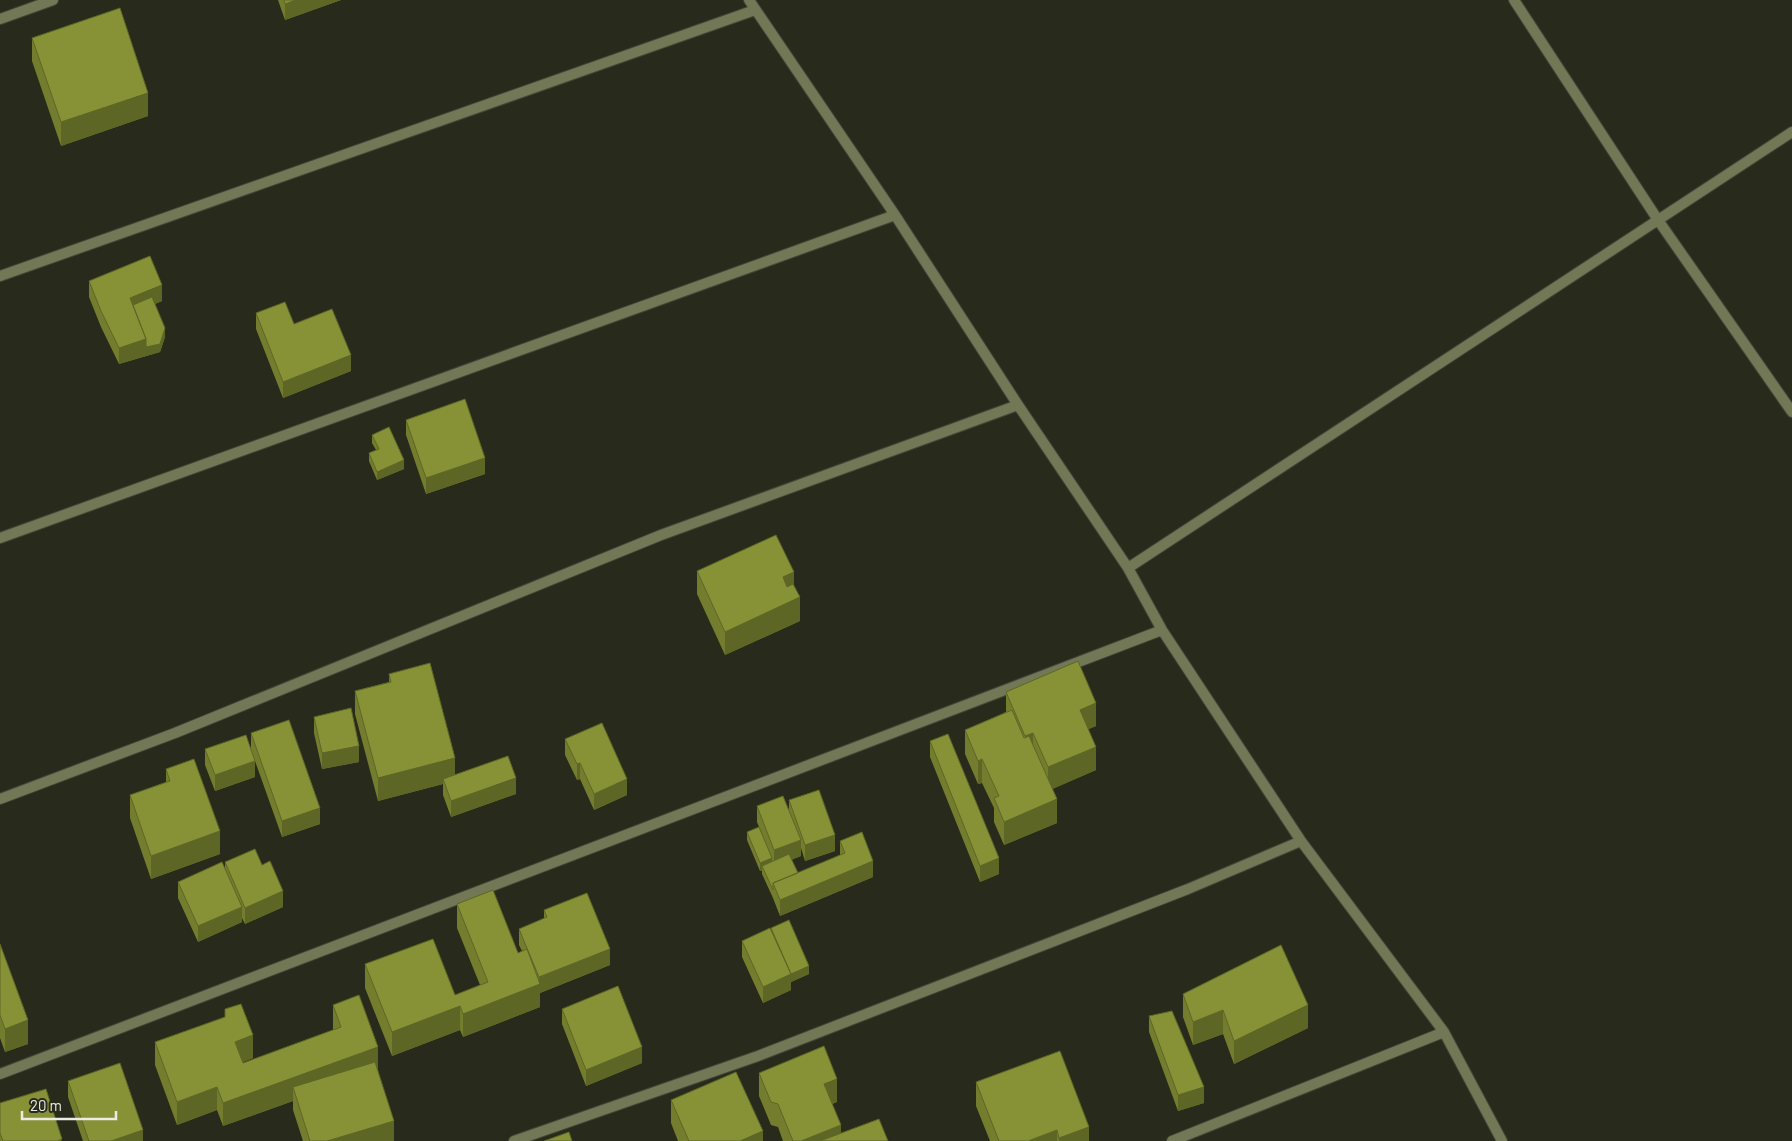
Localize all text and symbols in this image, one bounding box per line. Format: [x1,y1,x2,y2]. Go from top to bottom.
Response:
scale bar [22,1088,116,1120]
text: 20 m [30,1096,62,1114]

